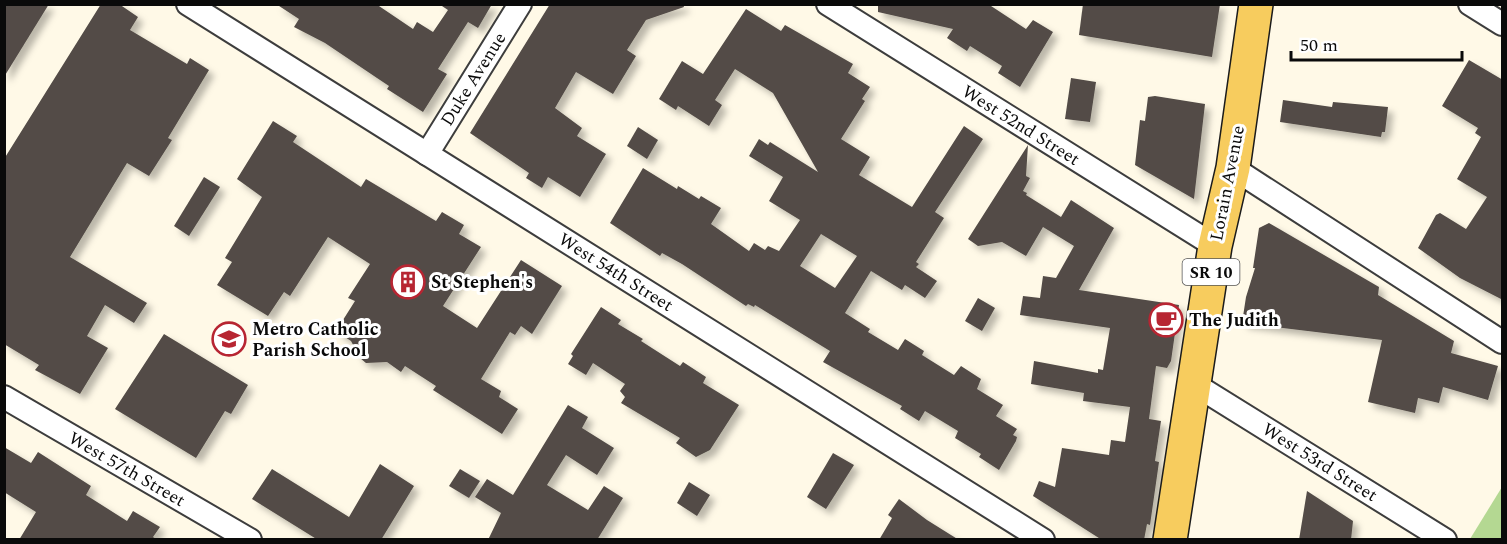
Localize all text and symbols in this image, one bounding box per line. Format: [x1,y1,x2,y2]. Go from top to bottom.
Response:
scale bar [1291,24,1462,62]
street label: Duke Avenue [434,27,513,132]
text: 50 m [1300,32,1338,59]
street label: West 52nd Street [956,78,1085,173]
street label: Lorain Avenue [1203,123,1252,243]
street label: West 54th Street [553,226,678,319]
road number: SR 10 [1182,259,1240,285]
building icon: St Stephen's [390,264,426,300]
place label: St Stephen's [431,269,533,296]
cafe icon: The Judith [1148,302,1184,338]
place label: The Judith [1189,307,1279,334]
place label: Metro Catholic Parish School [252,316,379,364]
school or university icon: Metro Catholic Parish School [211,321,247,357]
street label: West 53rd Street [1257,416,1383,509]
street label: West 57th Street [63,425,190,514]

